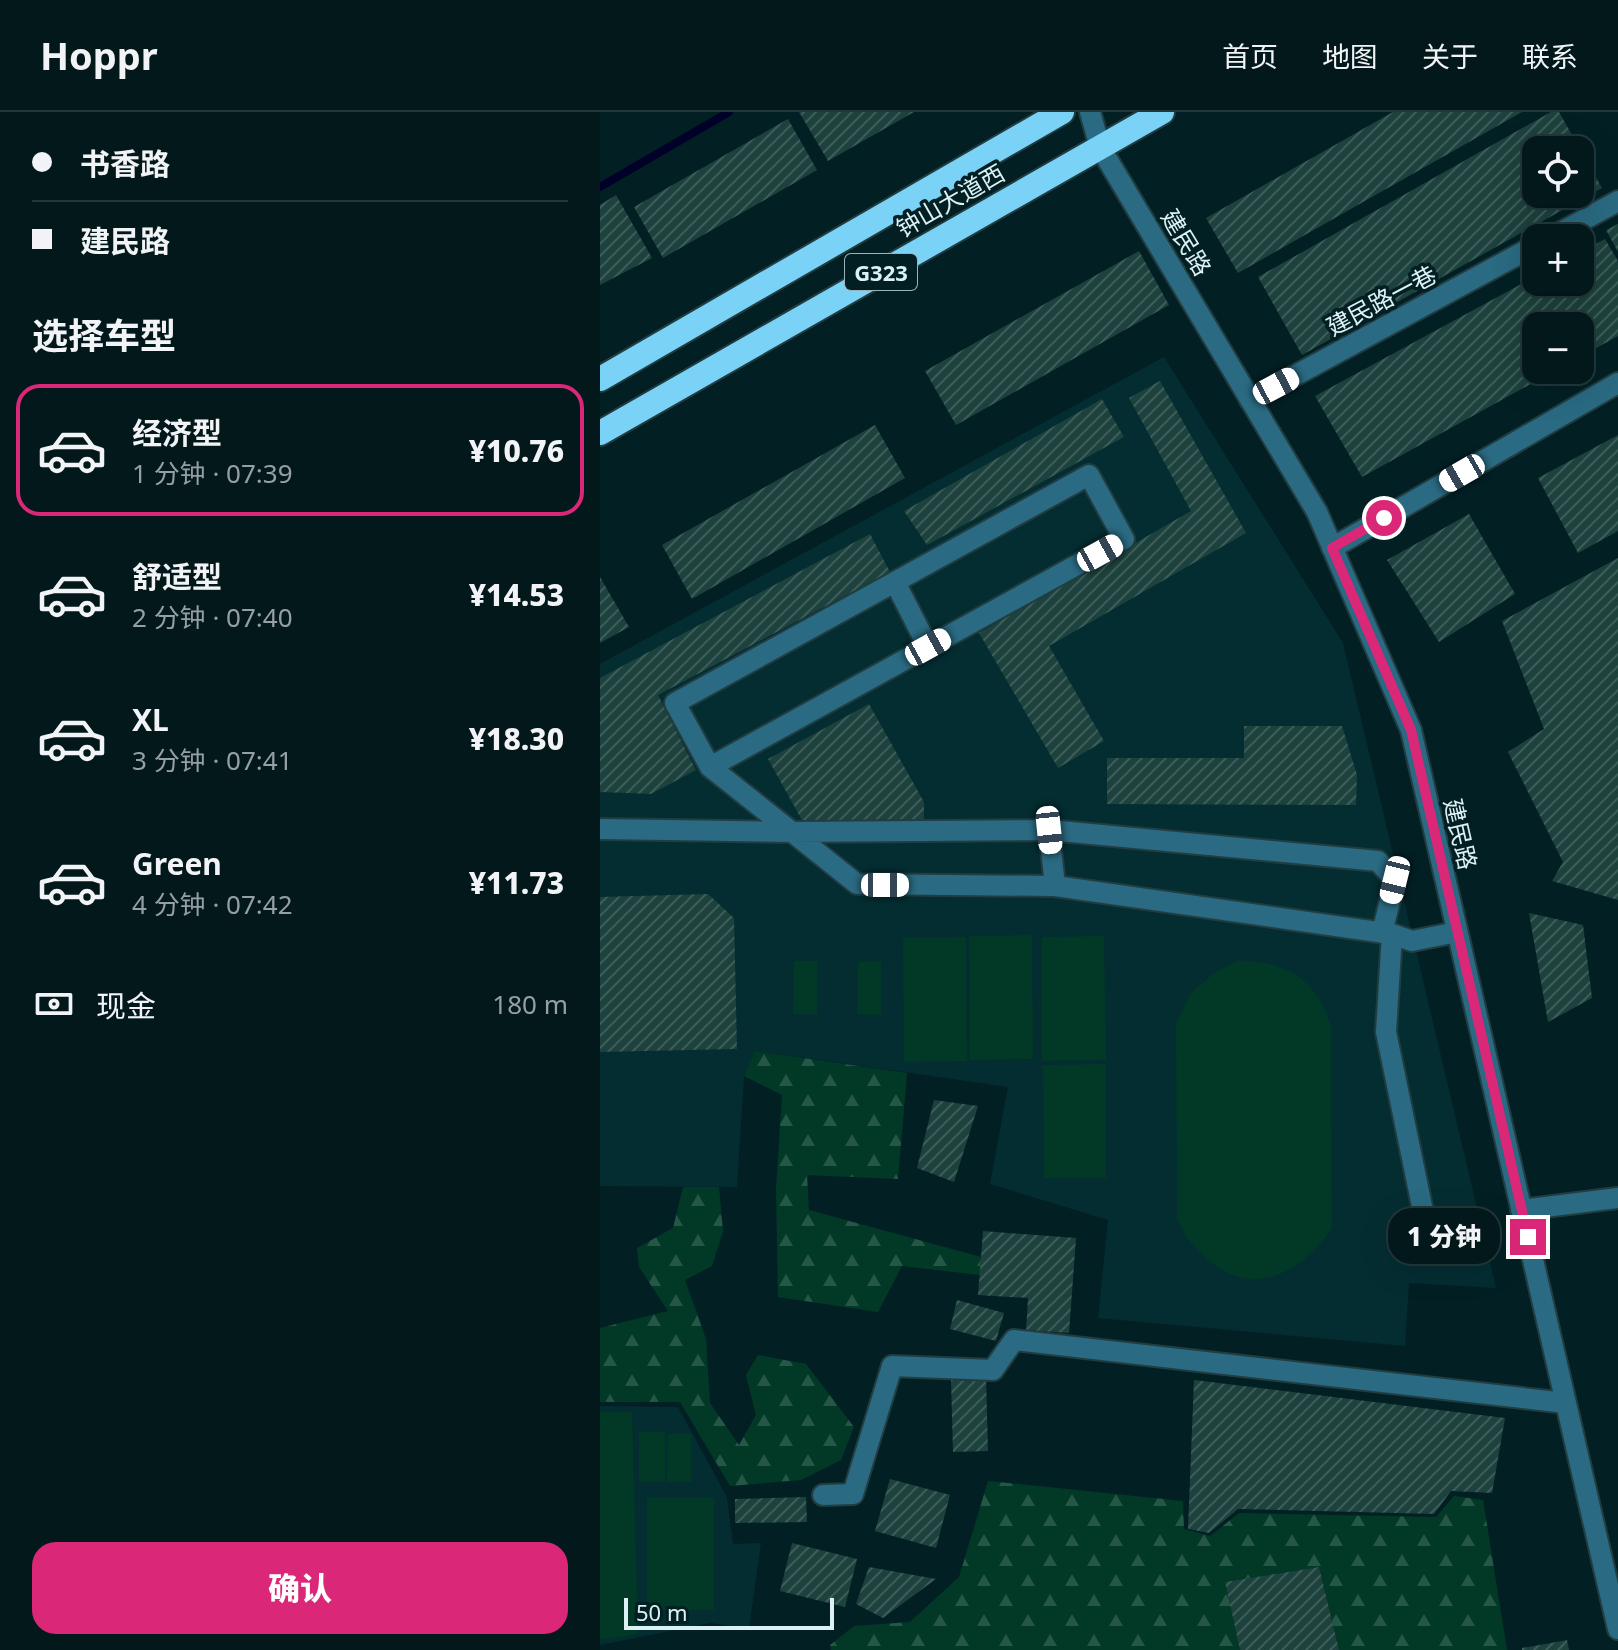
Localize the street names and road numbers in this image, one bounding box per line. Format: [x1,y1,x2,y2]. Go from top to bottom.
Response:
street label: 钟山大道西 [890,156,1010,244]
street label: 建民路 [1154,203,1220,281]
road number: G323 [845,254,917,290]
street label: 建民路一巷 [1320,257,1442,343]
street label: 建民路 [1437,795,1485,873]

